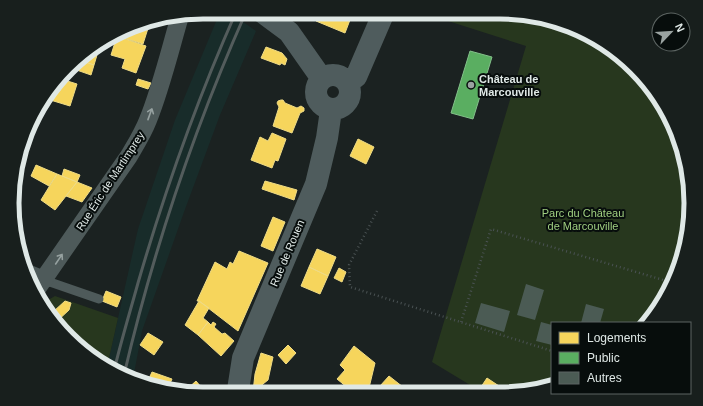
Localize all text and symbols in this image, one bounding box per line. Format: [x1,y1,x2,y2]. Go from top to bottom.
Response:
north arrow [651,12,691,52]
text: N [673,22,687,34]
place label: Château de Marcouville [479,73,540,98]
marker: Château de Marcouville [466,80,476,90]
one-way arrow [147,108,155,120]
street label: Rue Éric de Martimprey [74,129,147,233]
park label: Parc du Château de Marcouville [542,207,624,232]
street label: Rue de Rouen [268,218,306,288]
one-way arrow [55,253,63,264]
legend [551,322,691,394]
text: Logements [587,331,646,345]
text: Public [587,351,620,365]
text: Autres [587,371,622,385]

